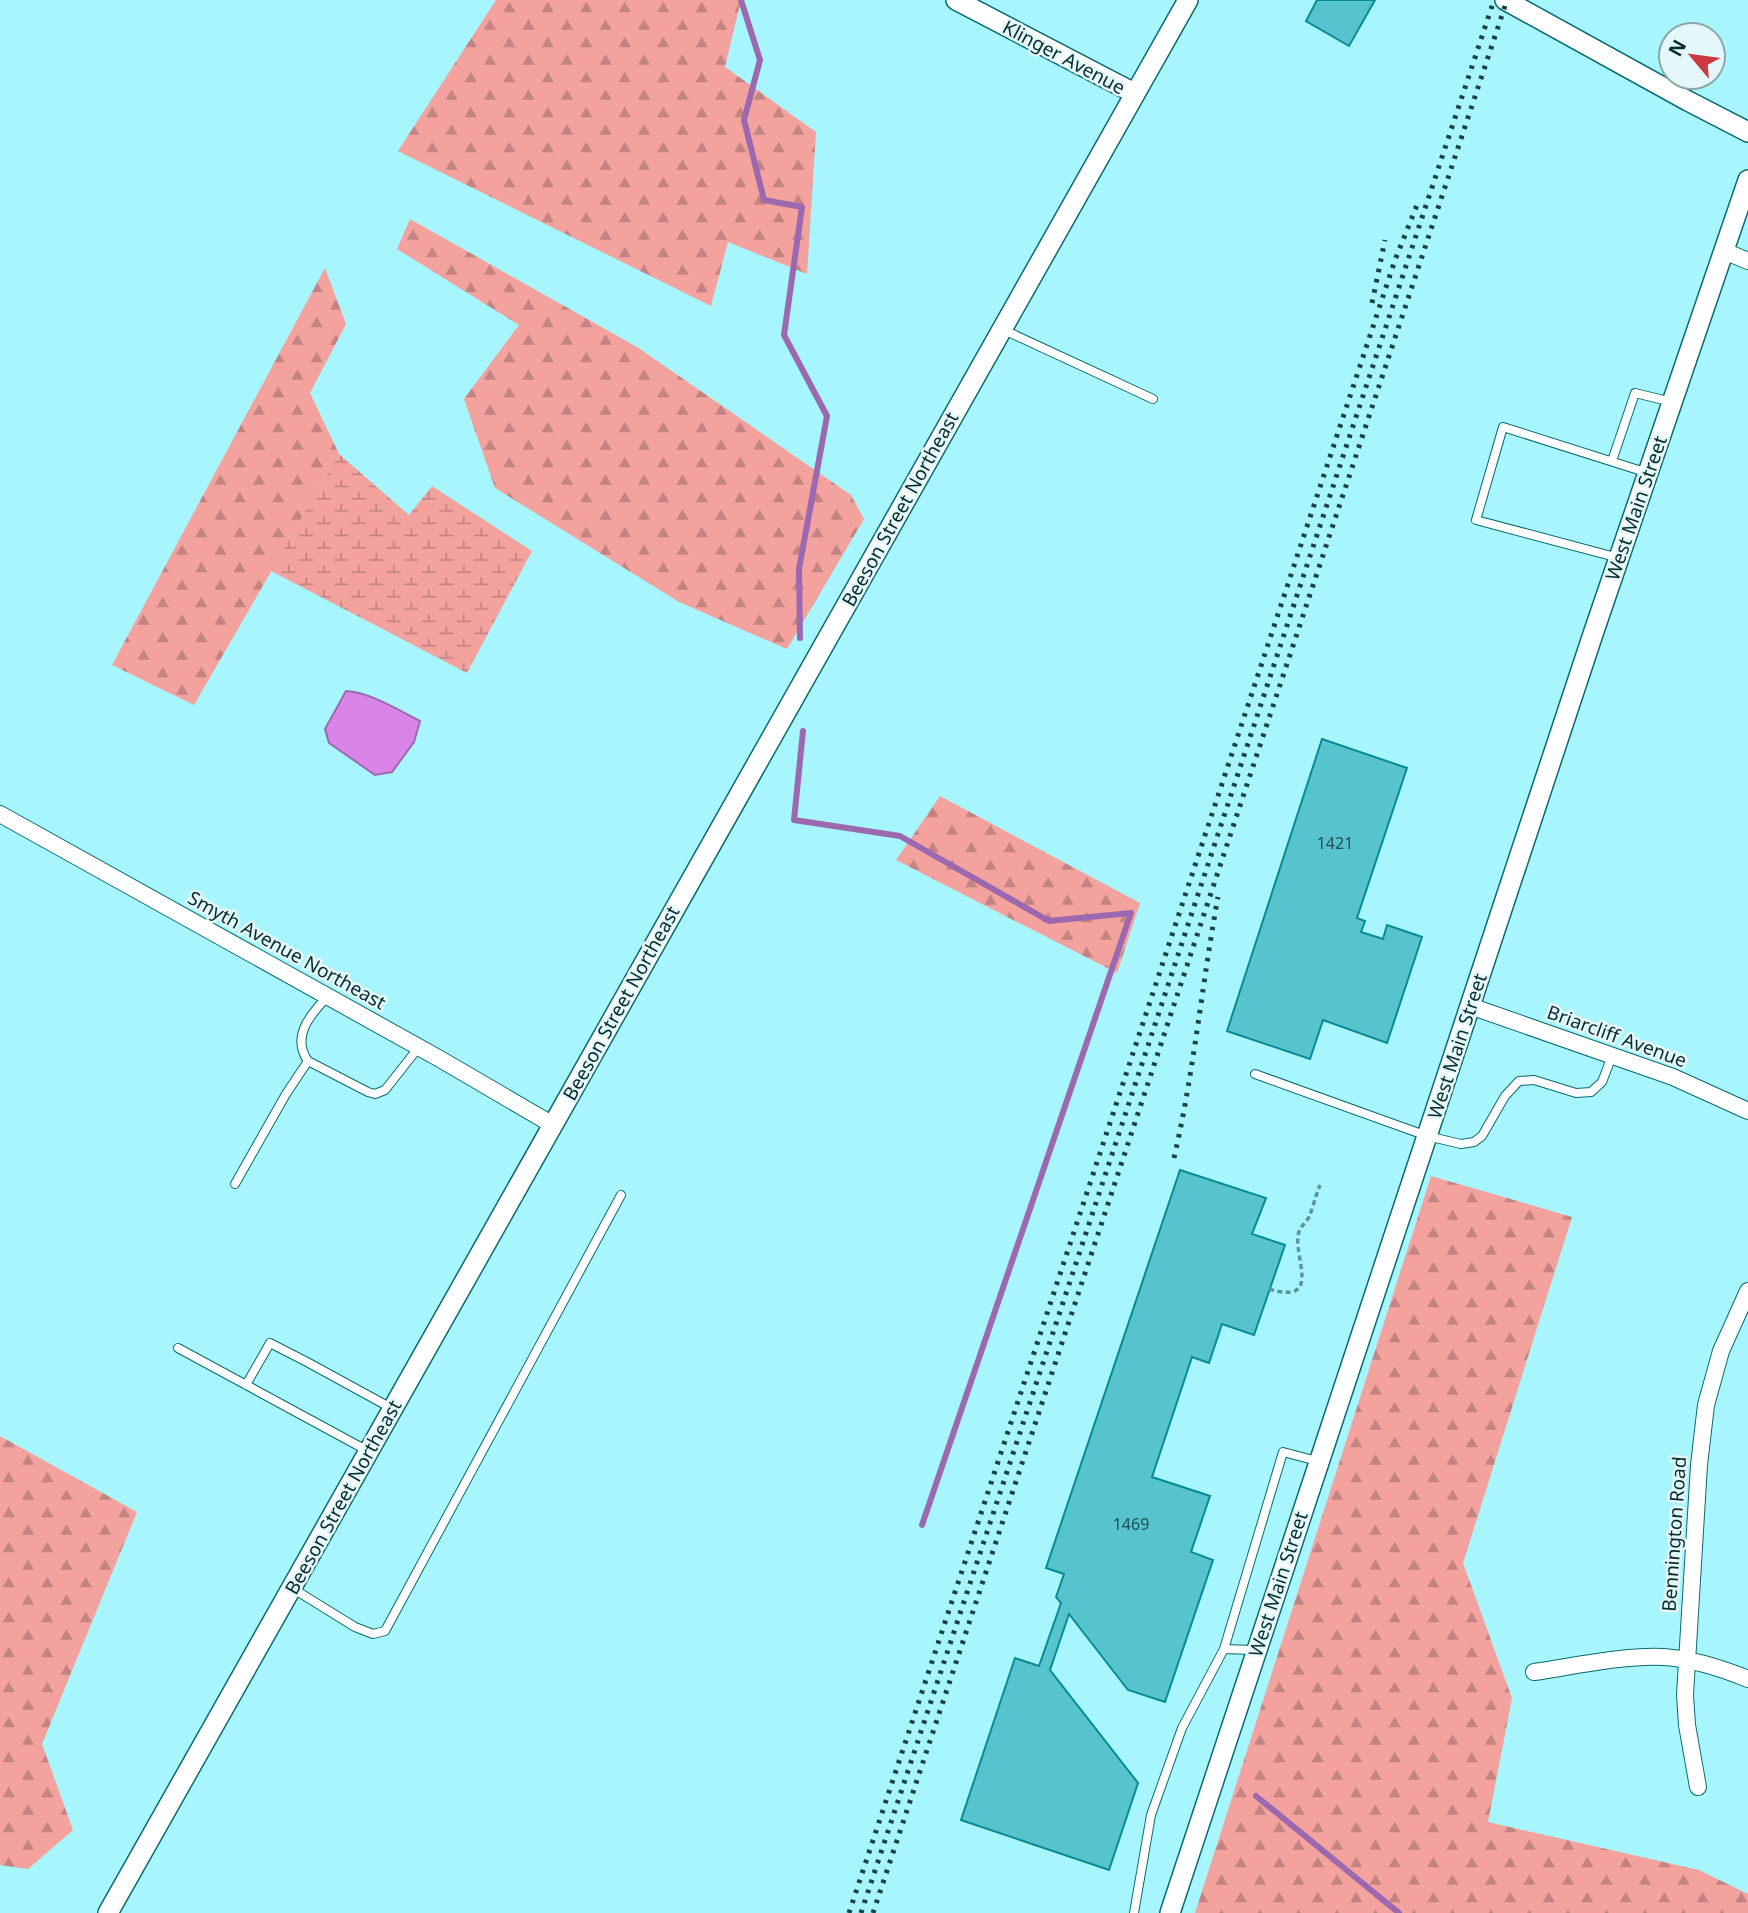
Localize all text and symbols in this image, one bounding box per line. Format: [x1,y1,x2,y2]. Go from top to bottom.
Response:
street label: Klinger Avenue [998,14,1130,100]
north arrow [1657,21,1727,91]
text: N [1662,35,1692,61]
street label: Beeson Street Northeast [836,407,964,611]
street label: West Main Street [1599,432,1673,584]
house number: 1421 [1317,832,1353,854]
street label: Smyth Avenue Northeast [183,885,391,1015]
street label: Beeson Street Northeast [557,901,685,1105]
street label: West Main Street [1421,970,1493,1122]
street label: Briarcliff Avenue [1544,999,1690,1073]
street label: Beeson Street Northeast [279,1395,407,1599]
street label: Bennington Road [1656,1455,1692,1613]
street label: West Main Street [1242,1508,1314,1660]
house number: 1469 [1113,1513,1149,1535]

